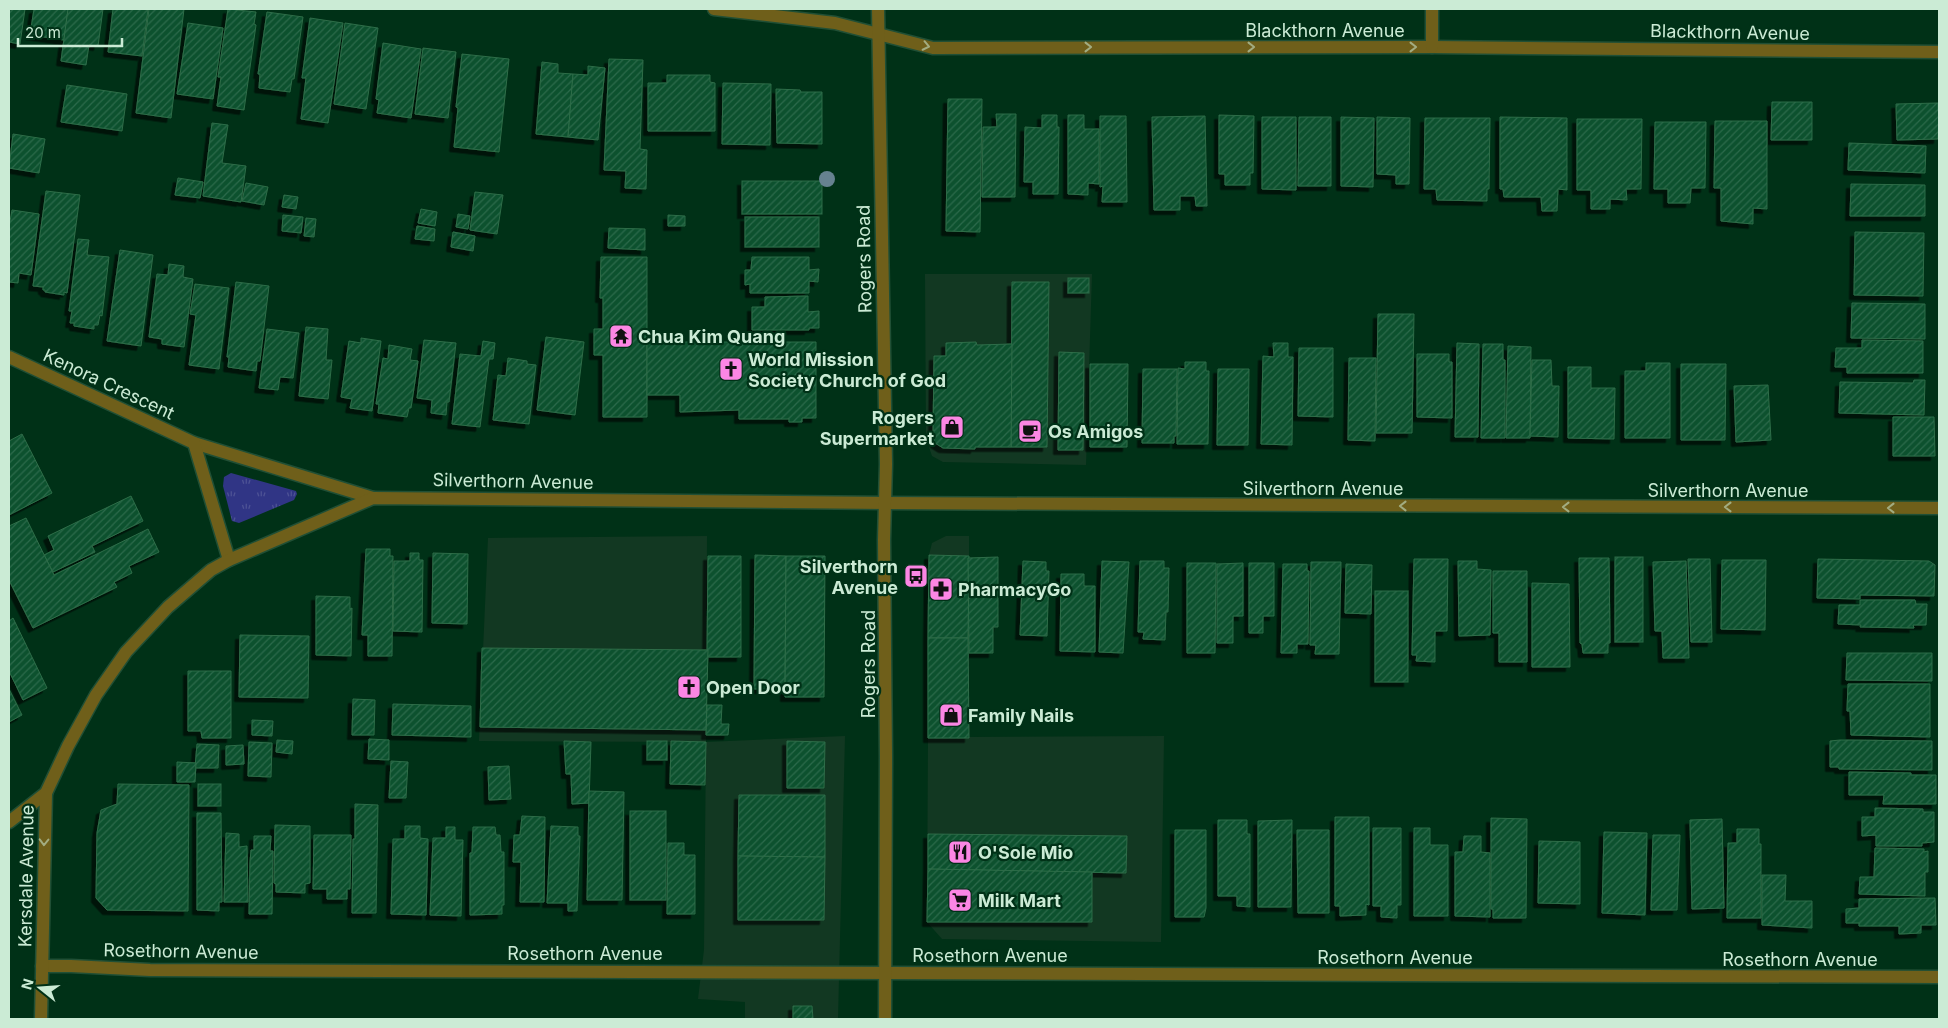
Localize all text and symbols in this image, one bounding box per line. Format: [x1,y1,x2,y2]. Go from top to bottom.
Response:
scale bar [18,15,121,47]
street label: Blackthorn Avenue [1245,20,1405,41]
street label: Blackthorn Avenue [1650,20,1810,44]
text: 20 m [25,23,61,42]
one-way arrow [921,40,930,51]
one-way arrow [1084,42,1092,52]
one-way arrow [1247,42,1255,52]
one-way arrow [1410,42,1417,52]
street label: Rogers Road [853,205,875,313]
temple icon: Chua Kim Quang [608,323,634,349]
place label: Chua Kim Quang [638,326,785,347]
street label: Kenora Crescent [40,344,178,424]
place label: World Mission Society Church of God [748,349,946,391]
church icon: World Mission Society Church of God [718,356,744,382]
place label: Rogers Supermarket [820,407,934,449]
shop icon: Rogers Supermarket [939,414,965,440]
cafe icon: Os Amigos [1017,418,1043,444]
place label: Os Amigos [1048,421,1143,442]
street label: Silverthorn Avenue [432,469,594,493]
street label: Silverthorn Avenue [1243,478,1403,499]
street label: Silverthorn Avenue [1648,480,1808,501]
one-way arrow [1399,501,1406,511]
one-way arrow [1561,502,1569,512]
one-way arrow [1724,502,1732,512]
one-way arrow [1886,503,1894,513]
place label: Silverthorn Avenue [800,556,898,598]
bus stop icon: Silverthorn Avenue [903,563,929,589]
pharmacy icon: PharmacyGo [928,576,954,602]
place label: PharmacyGo [958,579,1071,600]
street label: Rogers Road [858,610,879,718]
church icon: Open Door [676,674,702,700]
place label: Open Door [706,677,800,698]
shop icon: Family Nails [938,702,964,728]
place label: Family Nails [968,705,1074,726]
street label: Kersdale Avenue [14,805,38,947]
one-way arrow [39,838,49,846]
restaurant icon: O'Sole Mio [947,839,973,865]
place label: O'Sole Mio [978,842,1073,863]
supermarket icon: Milk Mart [947,887,973,913]
place label: Milk Mart [978,890,1061,911]
street label: Rosethorn Avenue [103,939,259,963]
street label: Rosethorn Avenue [507,943,663,964]
street label: Rosethorn Avenue [912,945,1068,966]
street label: Rosethorn Avenue [1317,947,1473,968]
street label: Rosethorn Avenue [1722,949,1878,970]
north arrow [15,963,65,1013]
text: N [17,976,37,992]

